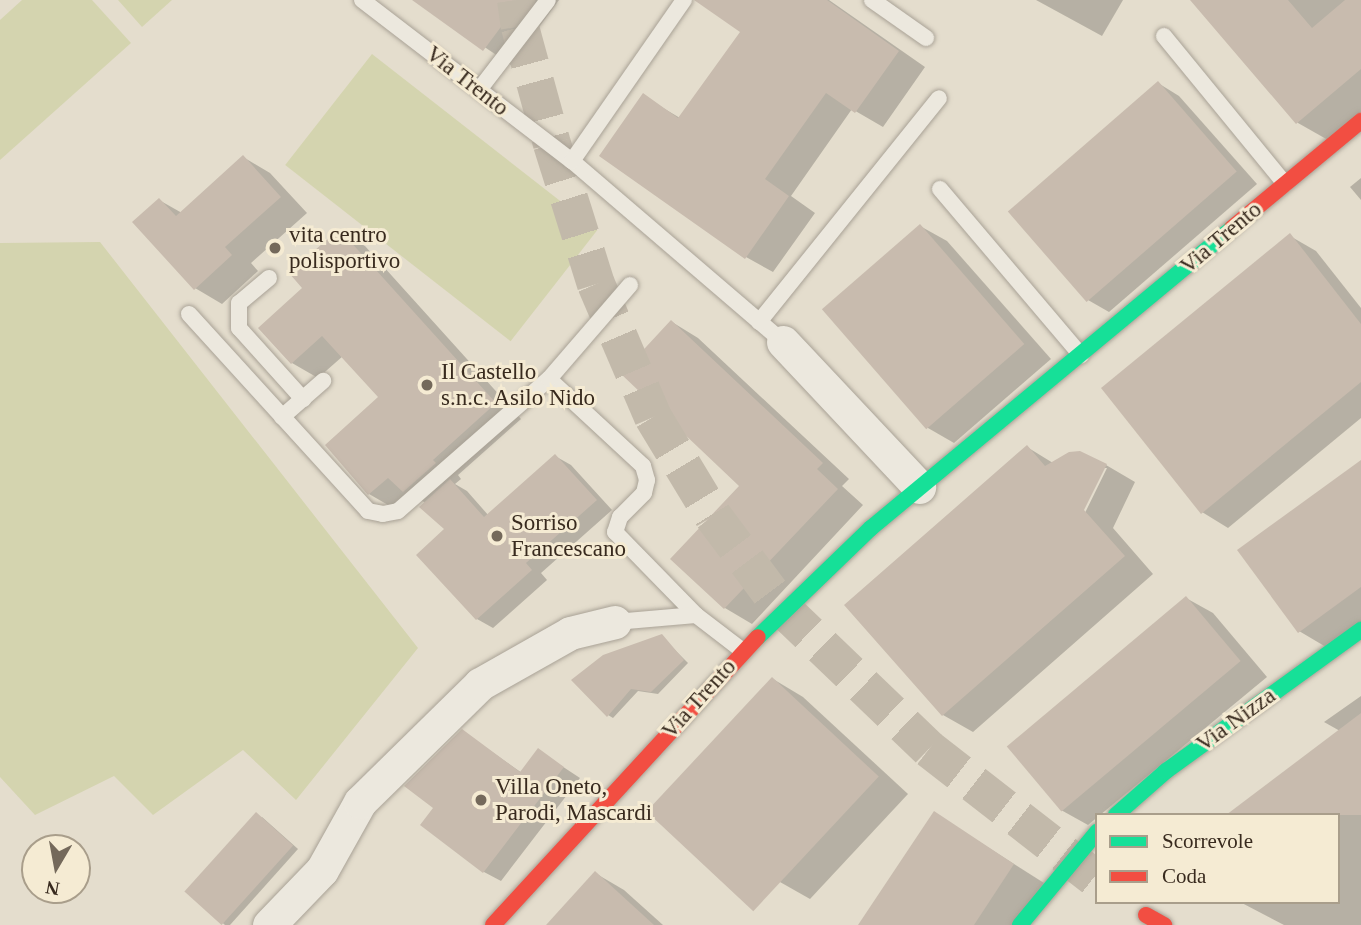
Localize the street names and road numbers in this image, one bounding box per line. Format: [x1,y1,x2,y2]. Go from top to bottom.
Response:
street label: Via Trento [420,40,514,122]
street label: Via Trento [1175,196,1267,280]
street label: Via Trento [656,653,742,745]
street label: Via Nizza [1191,682,1281,758]

